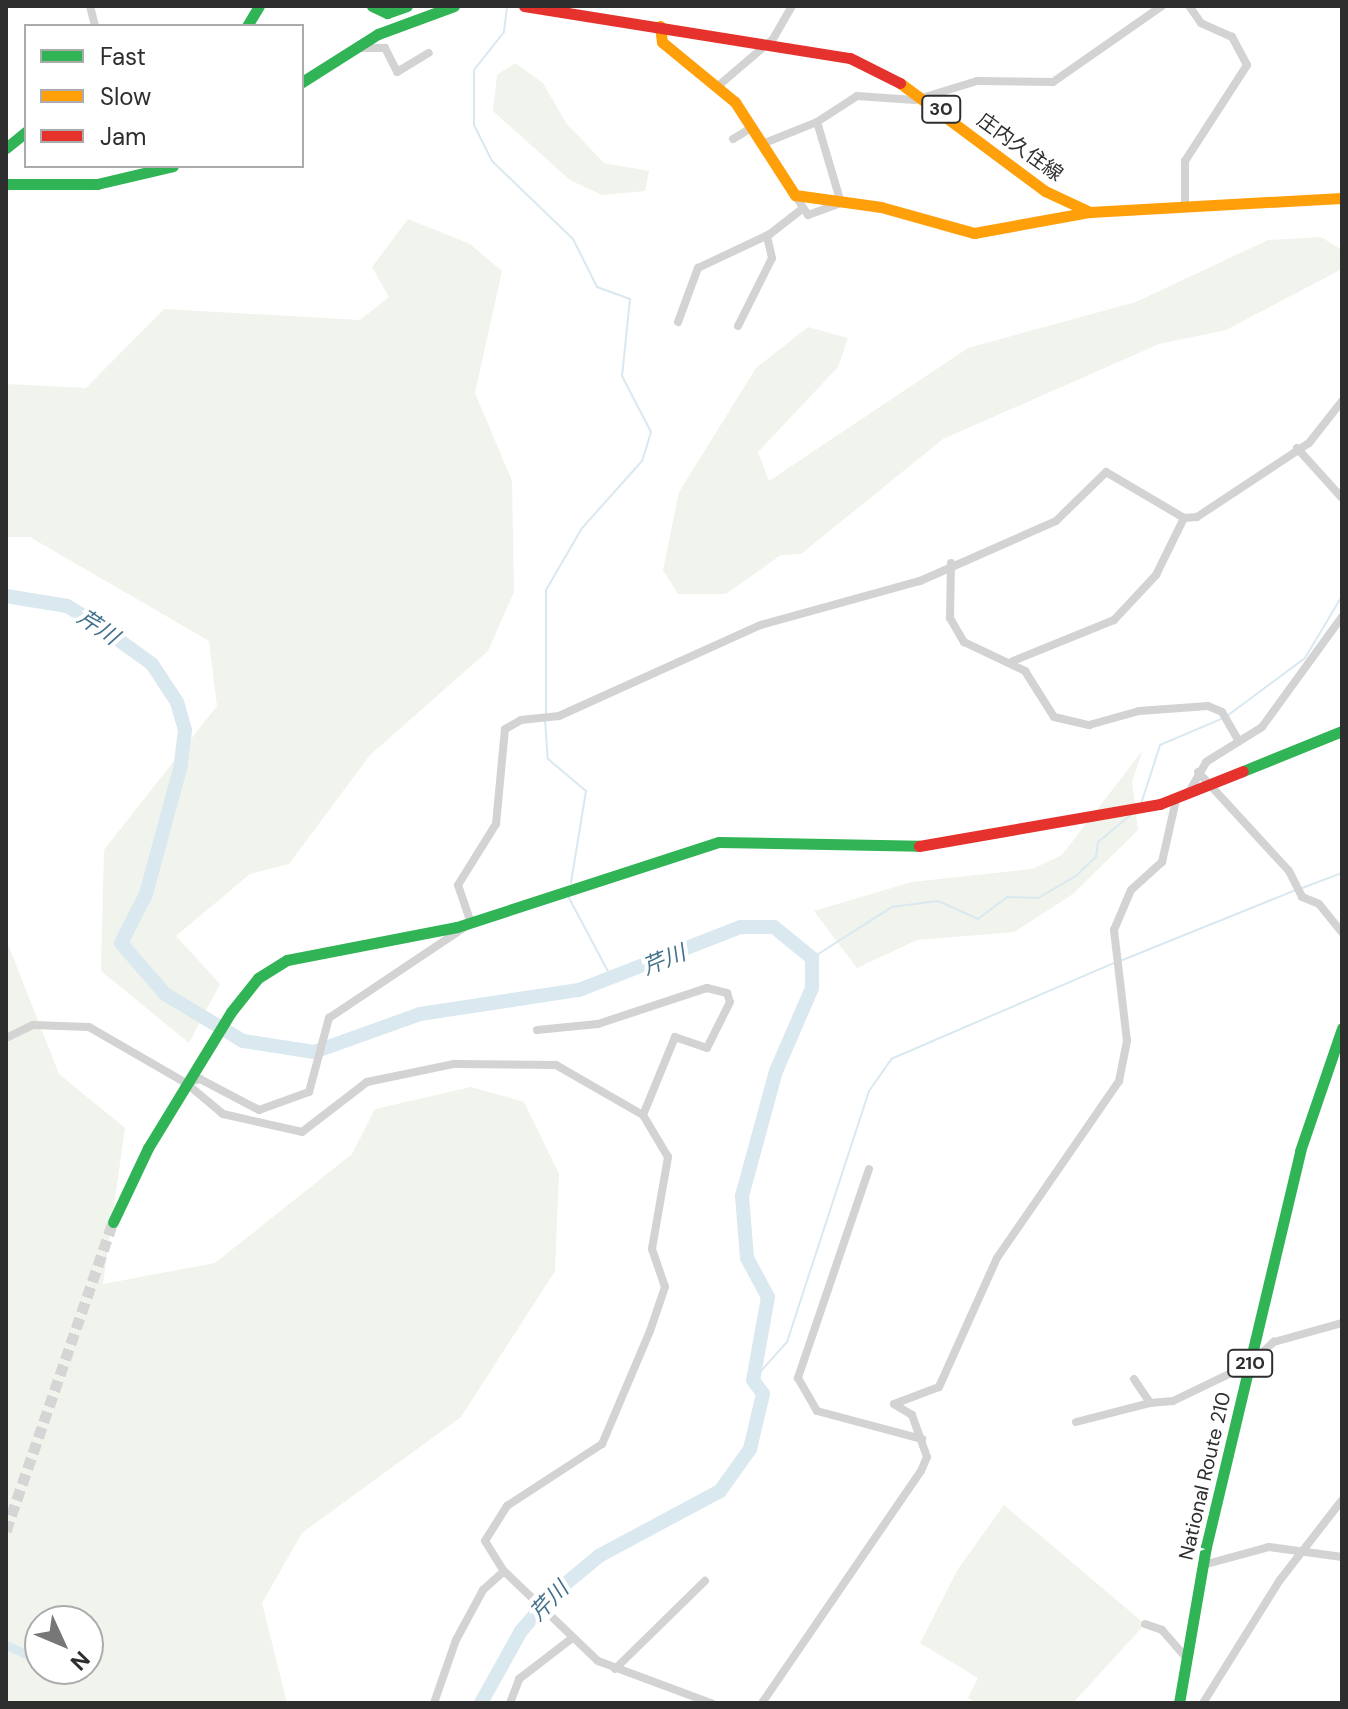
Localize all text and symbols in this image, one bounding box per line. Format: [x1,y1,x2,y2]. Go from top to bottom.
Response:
legend [24,24,304,168]
text: Fast [100,41,146,72]
text: Slow [100,81,151,112]
road number: 30 [921,95,961,123]
street label: 庄内久住線 [972,108,1068,186]
text: Jam [100,121,146,152]
water label: 芹川 [72,604,124,650]
water label: 芹川 [639,940,689,980]
road number: 210 [1226,1349,1274,1377]
street label: National Route 210 [1174,1390,1236,1562]
water label: 芹川 [524,1576,574,1626]
north arrow [24,1605,104,1685]
text: N [64,1645,96,1676]

